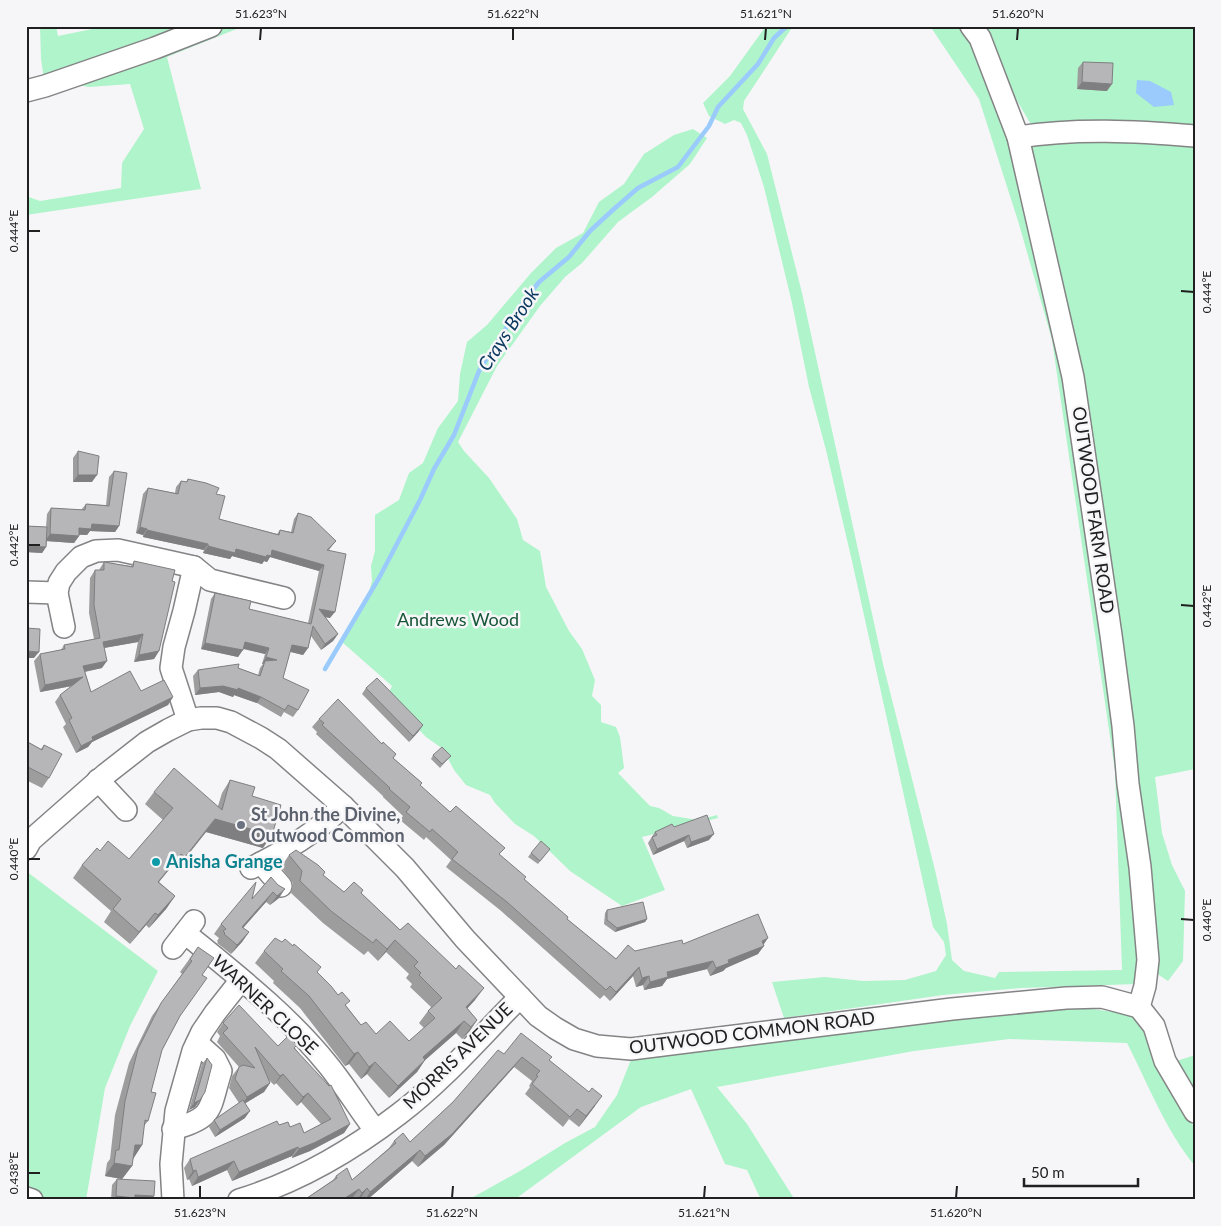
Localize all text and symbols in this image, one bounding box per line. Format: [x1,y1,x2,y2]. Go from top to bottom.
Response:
text: 51.623°N [235,6,287,21]
text: 51.622°N [487,6,539,21]
text: 51.621°N [740,6,792,21]
text: 51.620°N [992,6,1044,21]
text: 0.444°E [6,210,21,252]
text: 0.444°E [1199,271,1214,313]
water label: Crays Brook [472,282,544,375]
street label: OUTWOOD FARM ROAD [1069,405,1119,615]
text: 0.442°E [6,524,21,566]
text: 0.442°E [1199,585,1214,627]
park label: Andrews Wood [397,608,519,630]
place label: St John the Divine, Outwood Common [251,803,405,846]
marker: St John the Divine, Outwood Common [235,819,247,831]
text: 0.440°E [6,838,21,880]
place label: Anisha Grange [165,850,283,872]
marker: Anisha Grange [150,856,162,868]
text: 0.440°E [1199,899,1214,941]
street label: WARNER CLOSE [208,950,323,1059]
street label: MORRIS AVENUE [398,997,517,1113]
street label: OUTWOOD COMMON ROAD [628,1006,876,1058]
text: 0.438°E [6,1152,21,1194]
scale bar [1024,1156,1137,1188]
text: 50 m [1031,1163,1065,1181]
text: 51.623°N [174,1205,226,1220]
text: 51.622°N [426,1205,478,1220]
text: 51.621°N [678,1205,730,1220]
text: 51.620°N [930,1205,982,1220]

